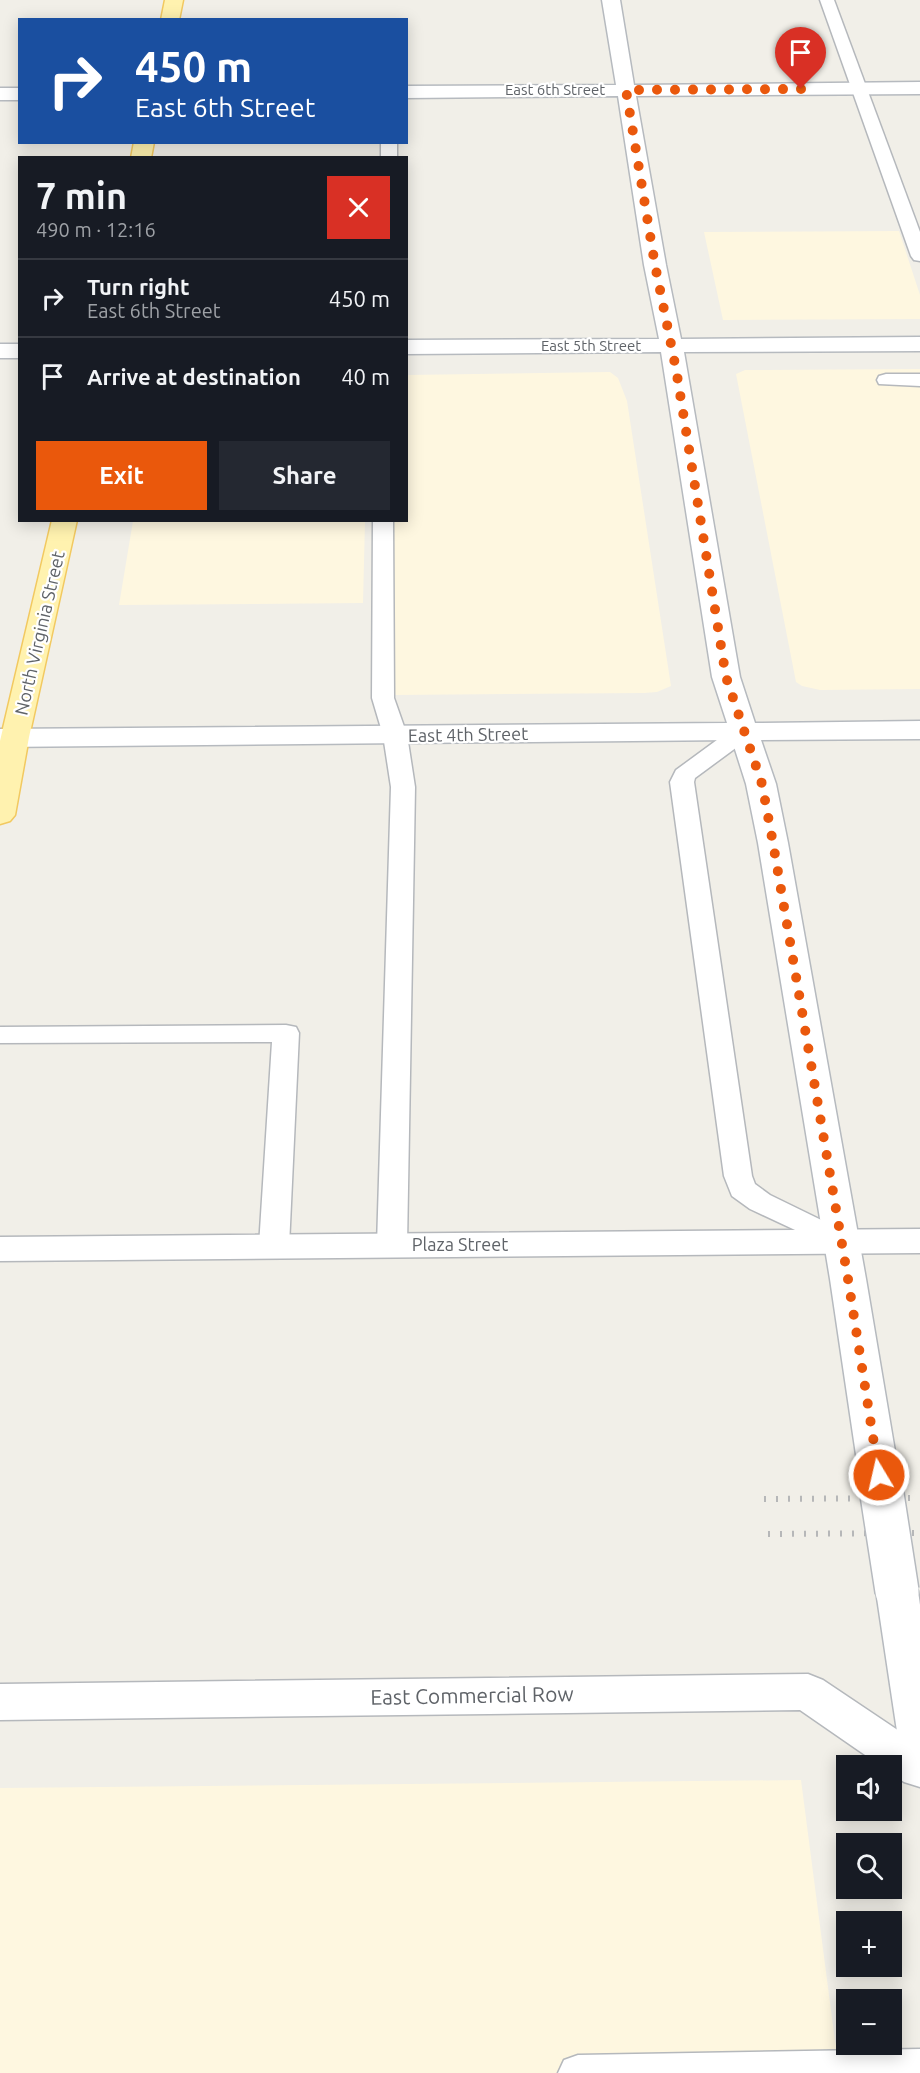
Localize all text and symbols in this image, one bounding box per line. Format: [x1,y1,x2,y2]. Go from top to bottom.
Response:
pin [775,27,826,89]
icon: arrive [784,36,817,69]
icon: right [36,42,114,120]
text: 450 m [135,43,252,90]
street label: East 6th Street [505,81,605,98]
text: East 6th Street [135,92,315,122]
text: 7 min [36,175,127,216]
button: close [327,176,390,239]
text: 490 m · 12:16 [36,218,156,241]
text: Turn right [87,274,189,299]
icon: right [36,282,69,315]
text: 450 m [329,286,390,311]
text: East 6th Street [87,299,221,322]
street label: East 5th Street [541,337,641,354]
icon: arrive [36,360,69,393]
text: Arrive at destination [87,364,301,389]
text: 40 m [341,364,390,389]
button: Exit [36,441,207,510]
button: Share [219,441,390,510]
street label: North Virginia Street [10,549,68,717]
street label: East 4th Street [408,723,528,745]
street label: Plaza Street [412,1234,508,1254]
position arrow [847,1443,911,1507]
street label: East Commercial Row [370,1681,574,1709]
map controls [836,1755,902,2055]
button: sound [836,1755,902,1821]
button: search [836,1833,902,1899]
button: + [836,1911,902,1977]
button: − [836,1989,902,2055]

